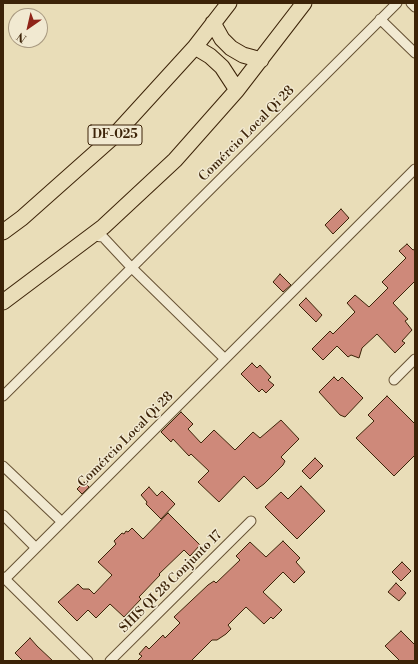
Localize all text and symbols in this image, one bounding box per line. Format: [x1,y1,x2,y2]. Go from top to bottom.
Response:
north arrow [8,8,48,48]
text: N [14,29,29,45]
street label: Comércio Local Qi 28 [196,83,298,185]
road number: DF-025 [88,125,142,145]
street label: Comércio Local Qi 28 [75,389,177,491]
street label: SHIS QI 28 Conjunto 17 [117,528,225,636]

